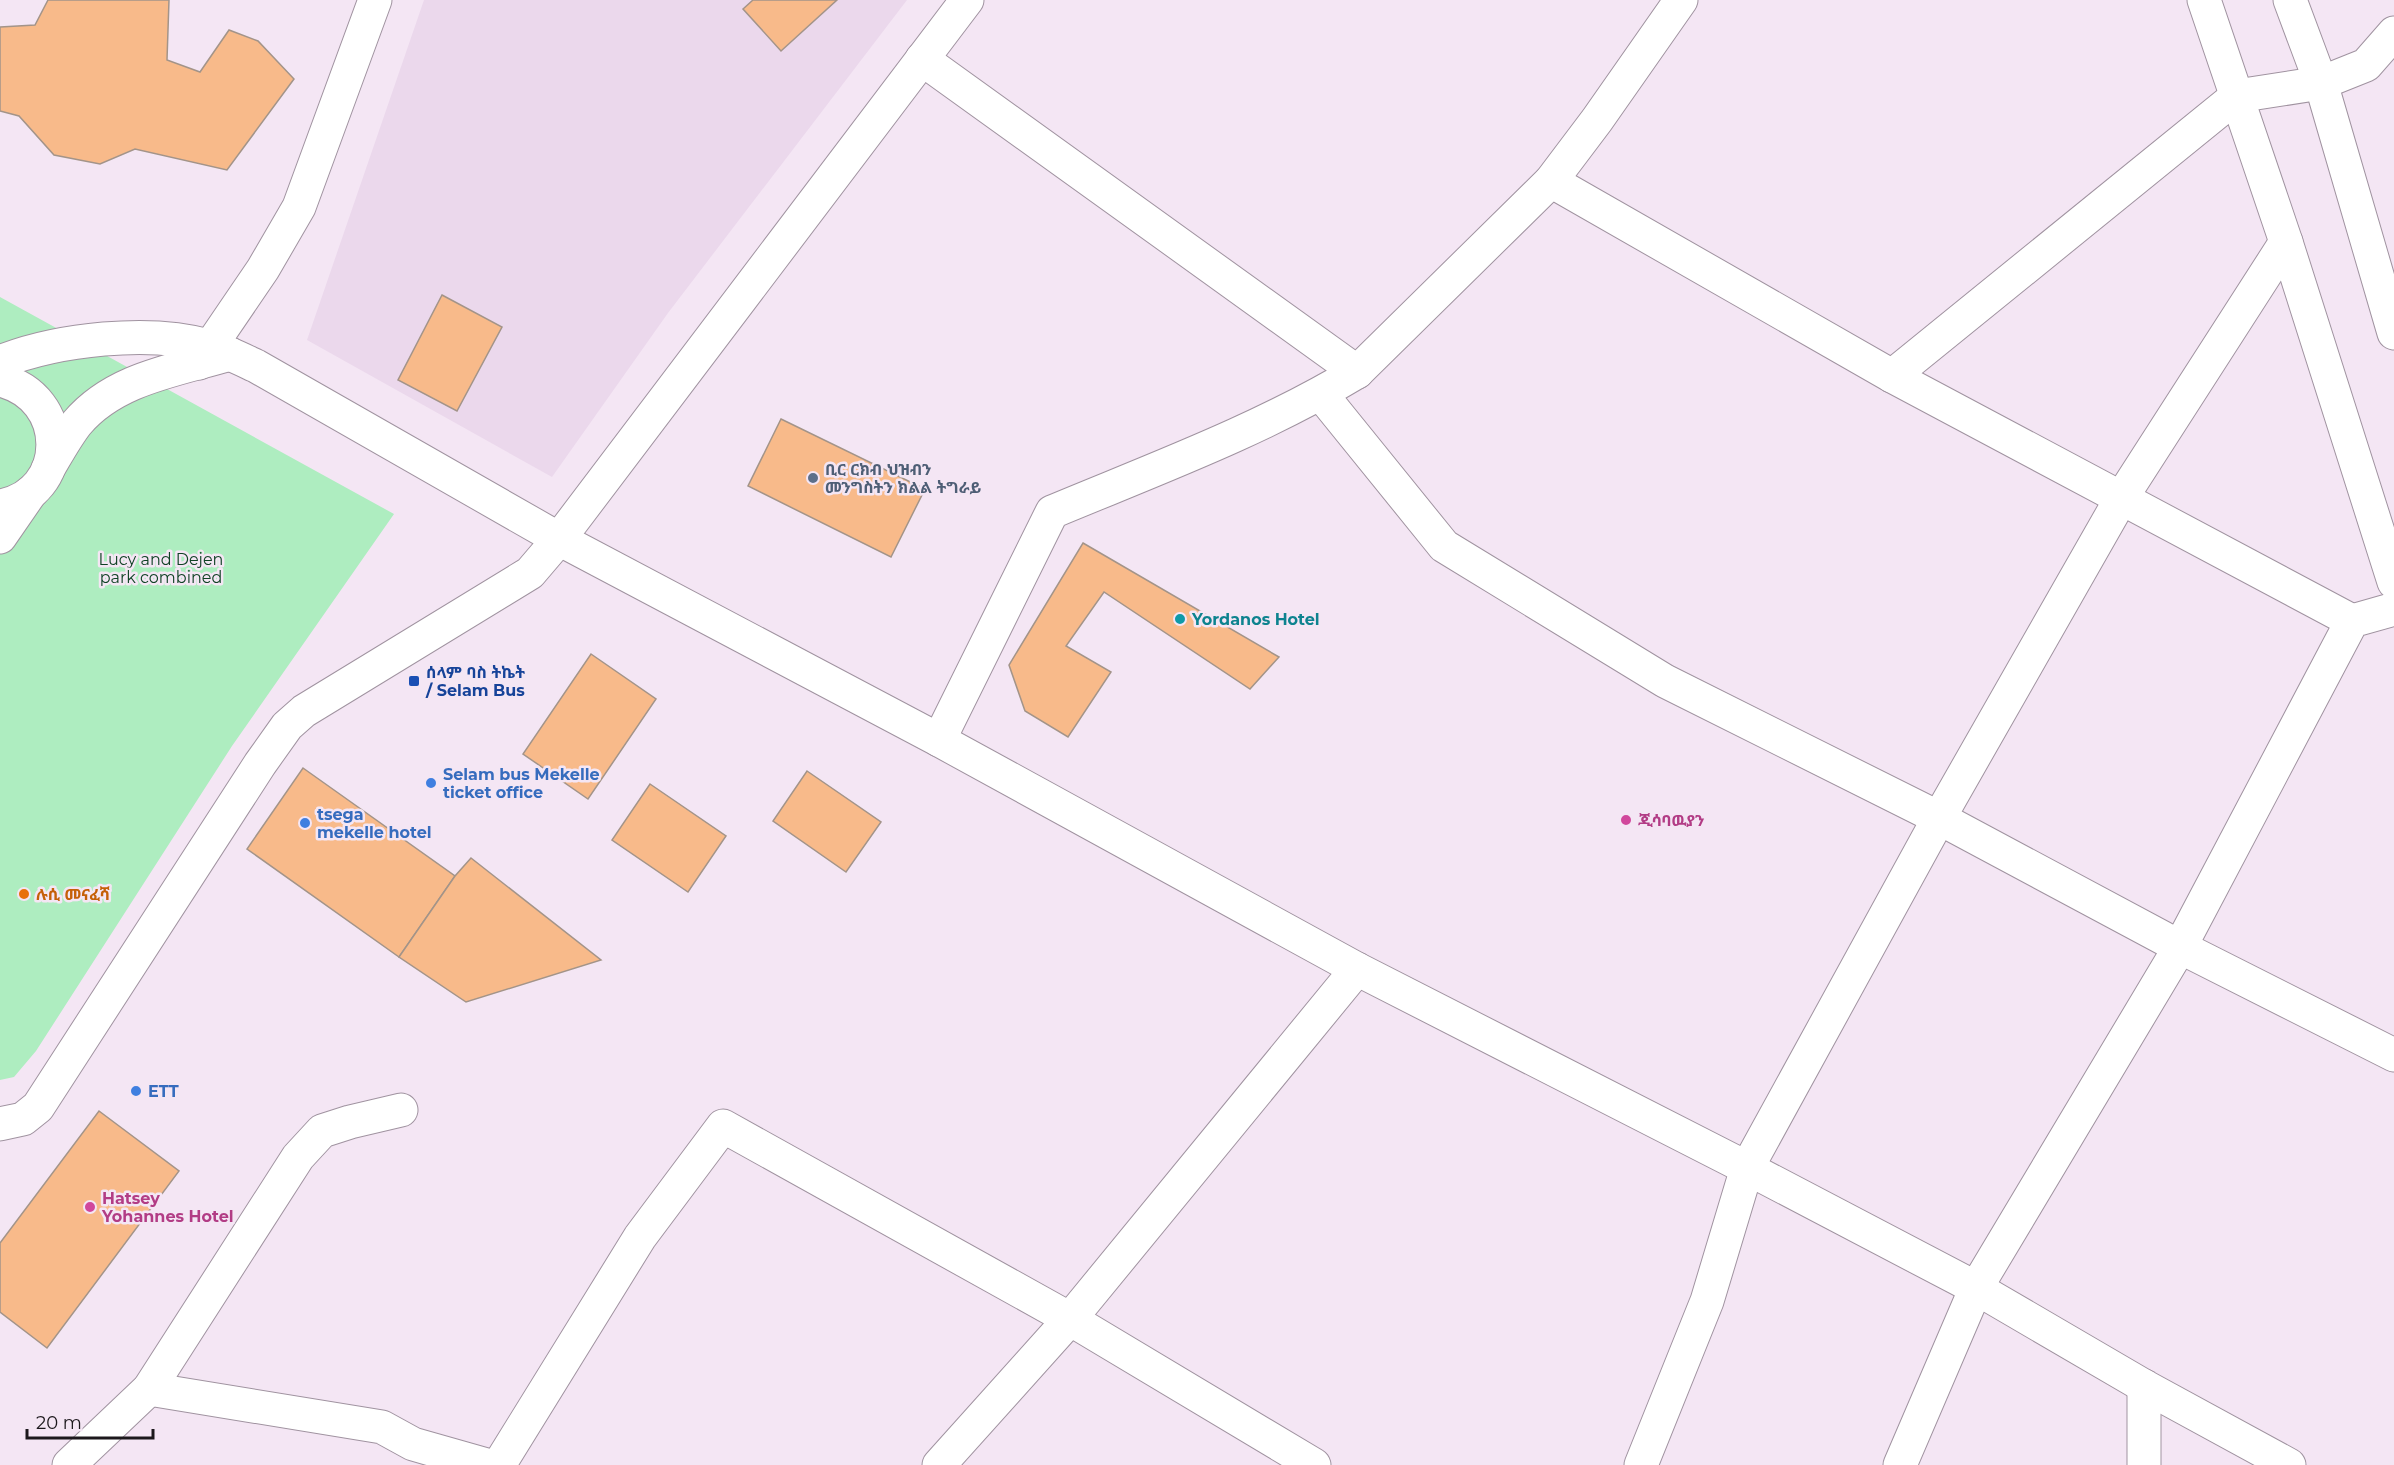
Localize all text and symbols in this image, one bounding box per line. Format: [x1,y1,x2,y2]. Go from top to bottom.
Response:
place label: ቢር ርክብ ህዝብን መንግስትን ክልል ትግራይ [825,460,982,497]
marker: ቢር ርክብ ህዝብን መንግስትን ክልል ትግራይ [806,471,820,485]
park label: Lucy and Dejen park combined [99,550,223,587]
place label: Yordanos Hotel [1191,610,1320,629]
marker: Yordanos Hotel [1173,612,1187,626]
place label: ሰላም ባስ ትኬት / Selam Bus [425,663,525,700]
marker: ሰላም ባስ ትኬት / Selam Bus [407,674,421,688]
place label: Selam bus Mekelle ticket office [443,765,600,802]
marker: Selam bus Mekelle ticket office [424,776,438,790]
place label: tsega mekelle hotel [317,805,432,842]
place label: ጂሳባዉያን [1638,811,1705,830]
marker: ጂሳባዉያን [1619,813,1633,827]
marker: tsega mekelle hotel [298,816,312,830]
place label: ሉሲ መናፈሻ [36,885,110,904]
marker: ሉሲ መናፈሻ [17,887,31,901]
place label: ETT [148,1082,179,1101]
marker: ETT [129,1084,143,1098]
place label: Hatsey Yohannes Hotel [101,1189,234,1226]
marker: Hatsey Yohannes Hotel [83,1200,97,1214]
scale bar [27,1402,153,1440]
text: 20 m [36,1412,82,1434]

